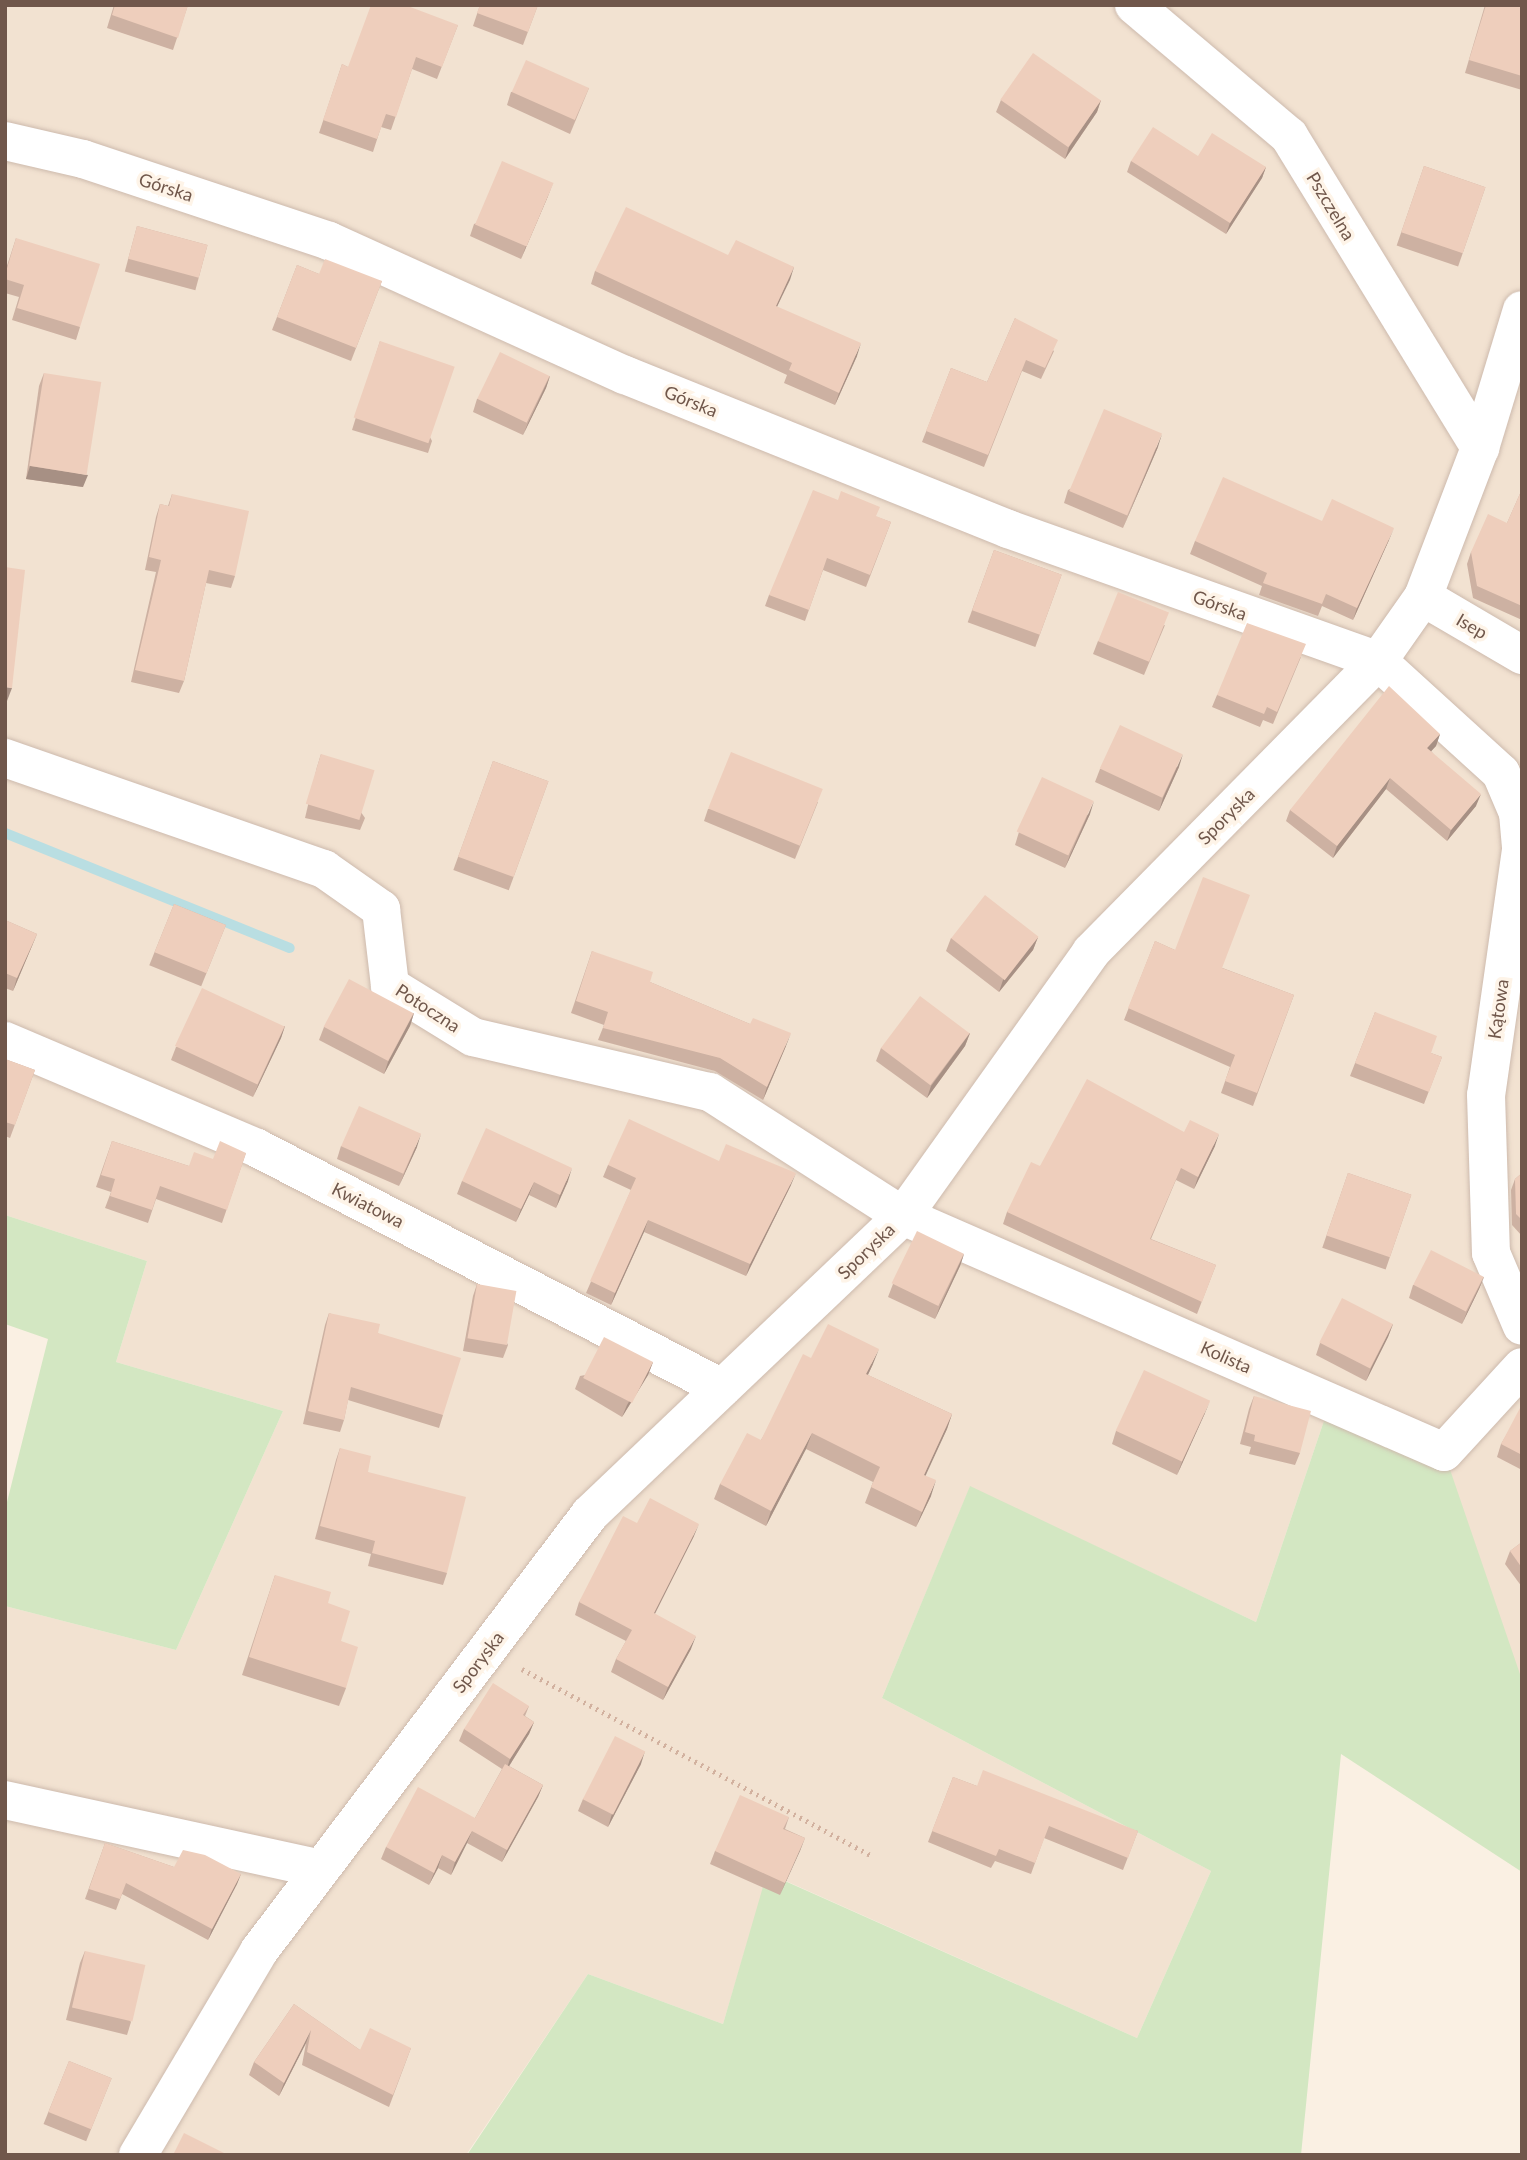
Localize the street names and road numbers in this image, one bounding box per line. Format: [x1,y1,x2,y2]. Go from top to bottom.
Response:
street label: Górska [136,168,196,206]
street label: Pszczelna [1302,168,1360,244]
street label: Górska [661,381,721,421]
street label: Górska [1190,585,1250,625]
street label: Isep [1453,609,1491,643]
street label: Sporyska [1193,783,1259,849]
street label: Kątowa [1483,978,1513,1040]
street label: Potoczna [392,979,464,1037]
street label: Kwiatowa [328,1178,408,1232]
street label: Sporyska [833,1218,899,1284]
street label: Kolista [1197,1336,1255,1378]
street label: Sporyska [448,1627,508,1697]

